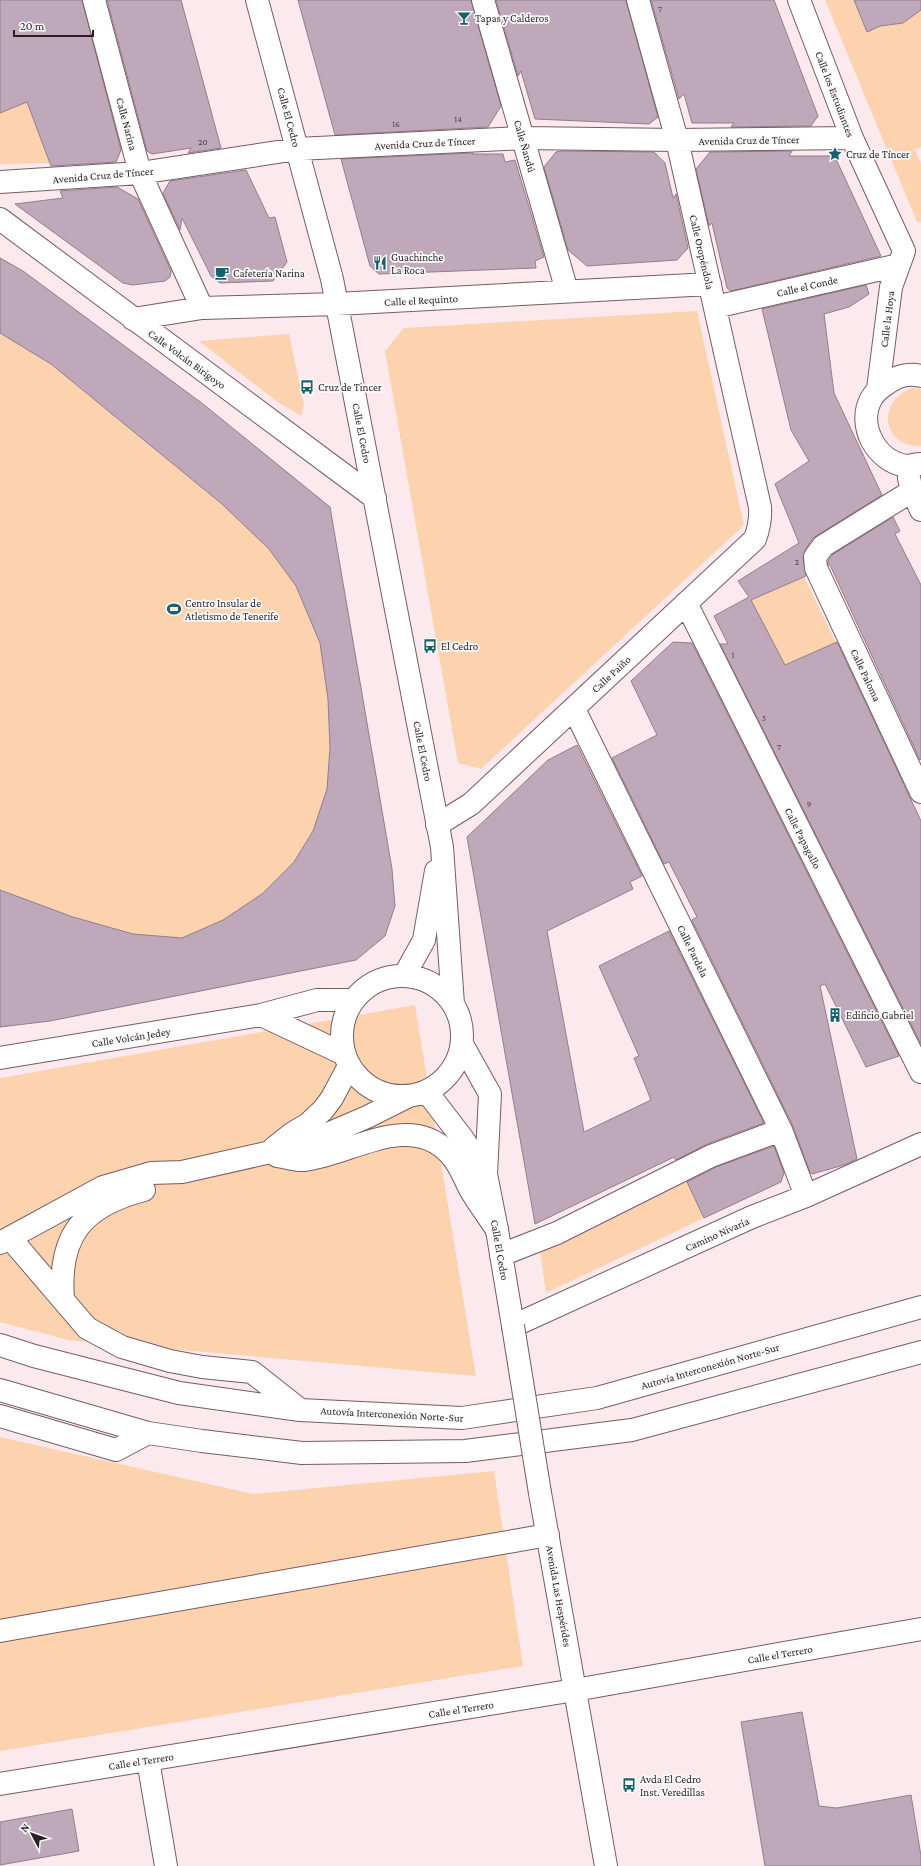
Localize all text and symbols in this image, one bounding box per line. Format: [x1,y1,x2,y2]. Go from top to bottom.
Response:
house number: 7 [658,4,662,14]
bar icon: Tapas y Calderos [456,10,472,26]
scale bar [14,12,93,38]
place label: Tapas y Calderos [475,12,549,25]
text: 20 m [20,19,45,33]
street label: Calle los Estudiantes [813,49,857,139]
street label: Calle El Cedro [275,86,303,149]
street label: Calle Narina [114,96,140,152]
house number: 14 [454,114,462,124]
street label: Calle Ñandú [512,118,538,174]
house number: 16 [392,119,400,129]
street label: Avenida Cruz de Tíncer [698,133,800,147]
street label: Avenida Cruz de Tíncer [374,134,476,152]
house number: 20 [198,137,208,147]
place icon: Cruz de Tíncer [827,146,843,162]
place label: Cruz de Tíncer [846,148,910,160]
street label: Avenida Cruz de Tíncer [52,165,154,185]
street label: Calle Oropéndola [687,213,716,291]
place label: Guachinche La Roca [391,251,444,276]
restaurant icon: Guachinche La Roca [372,255,388,271]
cafe icon: Cafetería Narina [214,265,230,281]
place label: Cafetería Narina [233,267,305,279]
street label: Calle el Conde [775,273,839,299]
street label: Calle la Hoya [878,290,897,348]
street label: Calle el Requinto [384,292,459,309]
street label: Calle Volcán Birigoyo [145,327,229,392]
bus stop icon: Cruz de Tincer [299,379,315,395]
place label: Cruz de Tincer [318,381,382,393]
street label: Calle El Cedro [350,402,374,465]
house number: 2 [795,557,799,567]
place label: Centro Insular de Atletismo de Tenerife [185,597,279,622]
sports icon: Centro Insular de Atletismo de Tenerife [166,601,182,617]
bus stop icon: El Cedro [422,638,438,654]
place label: El Cedro [441,640,479,652]
street label: Calle Paloma [849,647,883,703]
house number: 1 [732,650,735,660]
street label: Calle Paiño [589,653,633,695]
house number: 5 [762,713,766,723]
street label: Calle El Cedro [411,720,435,783]
house number: 7 [777,742,781,752]
house number: 9 [807,799,812,809]
street label: Calle Papagallo [782,805,824,872]
street label: Calle Pardela [675,923,711,979]
building icon: Edificio Gabriel [827,1007,843,1023]
place label: Edificio Gabriel [846,1009,914,1021]
street label: Calle Volcán Jedey [91,1025,172,1050]
street label: Camino Nivaria [683,1215,751,1253]
street label: Calle El Cedro [489,1219,511,1282]
street label: Autovía Interconexión Norte-Sur [639,1340,781,1392]
street label: Autovía Interconexión Norte-Sur [320,1404,464,1424]
street label: Avenida Las Hespérides [543,1544,574,1648]
street label: Calle el Terrero [746,1642,814,1666]
street label: Calle el Terrero [427,1698,495,1720]
street label: Calle el Terrero [107,1750,175,1772]
place label: Avda El Cedro Inst. Veredillas [640,1773,705,1798]
bus stop icon: Avda El Cedro Inst. Veredillas [621,1777,637,1793]
north arrow [12,1814,52,1854]
text: N [17,1820,32,1834]

